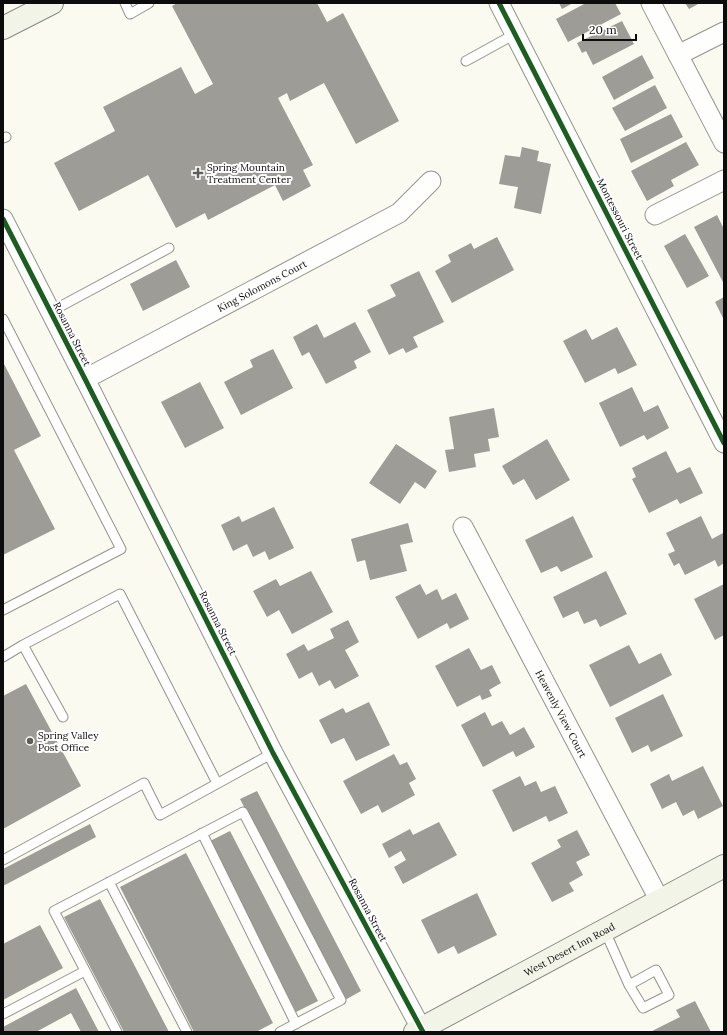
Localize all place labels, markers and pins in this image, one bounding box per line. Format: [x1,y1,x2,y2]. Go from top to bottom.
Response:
place label: Spring Mountain Treatment Center [207,161,291,186]
marker: Spring Mountain Treatment Center [192,167,204,179]
place label: Spring Valley Post Office [38,729,99,754]
marker: Spring Valley Post Office [25,736,35,746]

